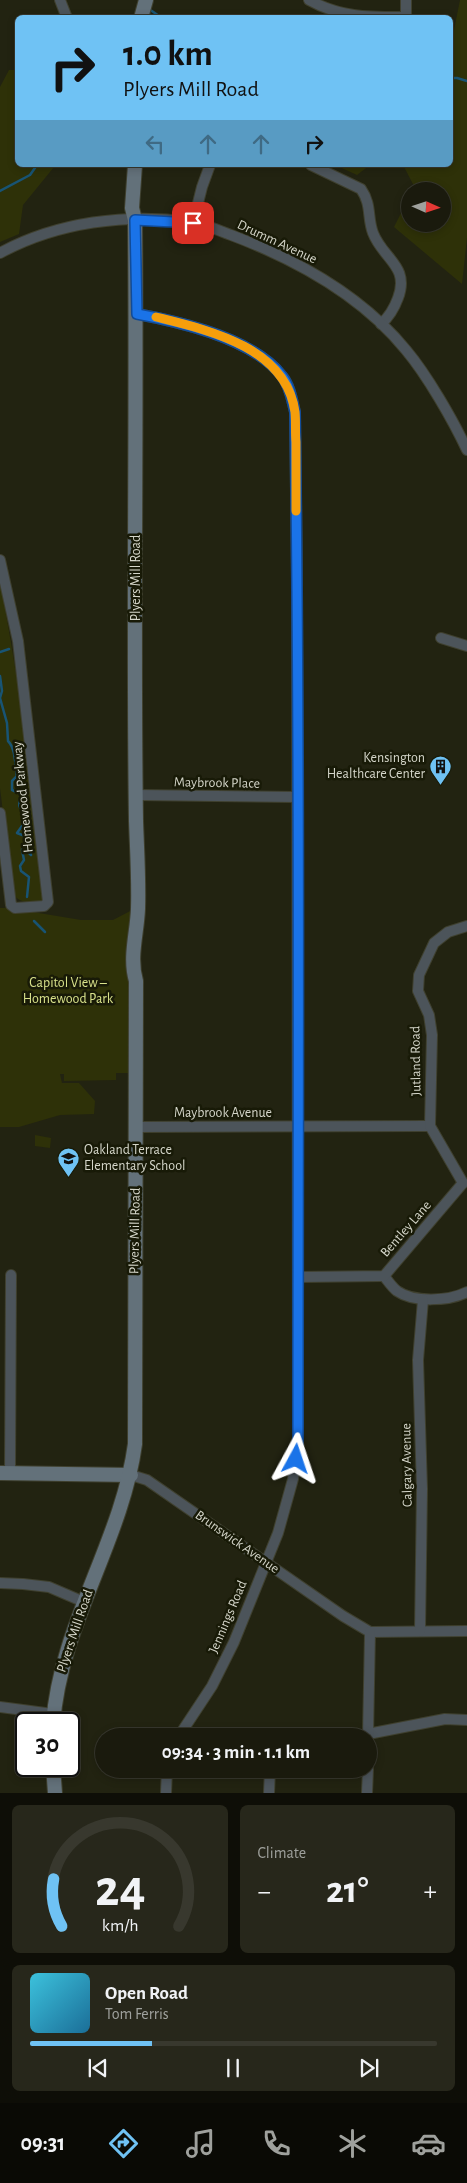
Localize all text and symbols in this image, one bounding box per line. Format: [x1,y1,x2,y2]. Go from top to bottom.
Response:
icon: right [40,35,105,100]
text: 1.0 km [123,37,213,72]
text: Plyers Mill Road [123,78,259,100]
icon: left [141,130,169,158]
icon: ahead [194,130,222,158]
icon: ahead [247,130,275,158]
icon: right [300,130,328,158]
north arrow [401,182,451,232]
map controls [401,182,451,232]
pin [172,202,214,244]
icon: arrive [179,209,207,237]
street label: Drumm Avenue [235,217,319,267]
street label: Plyers Mill Road [129,535,143,621]
street label: Homewood Parkway [10,741,36,853]
place label: Kensington Healthcare Center [327,751,425,781]
building icon: Kensington Healthcare Center [429,754,453,785]
street label: Maybrook Place [174,775,260,791]
park label: Capitol View – Homewood Park [23,976,114,1006]
street label: Jutland Road [408,1026,424,1096]
street label: Maybrook Avenue [174,1106,272,1120]
place label: Oakland Terrace Elementary School [84,1143,186,1173]
school or university icon: Oakland Terrace Elementary School [56,1146,80,1177]
street label: Plyers Mill Road [127,1188,143,1274]
street label: Bentley Lane [378,1198,434,1260]
street label: Calgary Avenue [399,1423,415,1507]
position arrow [269,1432,321,1484]
street label: Brunswick Avenue [192,1508,282,1576]
street label: Jennings Road [206,1579,250,1655]
street label: Plyers Mill Road [54,1588,96,1674]
speed limit sign: 30 [15,1712,80,1777]
text: 09:34 · 3 min · 1.1 km [162,1743,310,1762]
text: Climate [258,1845,306,1861]
text: 24 [94,1863,145,1915]
text: 21° [326,1872,369,1910]
text: − [258,1878,271,1906]
text: + [424,1878,437,1906]
text: km/h [101,1917,138,1935]
text: Open Road [105,1984,188,2003]
text: Tom Ferris [105,2006,169,2022]
icon: previous [84,2054,112,2082]
icon: pause [219,2054,247,2082]
icon: next [355,2054,383,2082]
icon: directions [106,2126,141,2161]
icon: music [183,2126,218,2161]
icon: phone [259,2126,294,2161]
icon: climate [335,2126,370,2161]
icon: car [411,2126,446,2161]
text: 09:31 [21,2132,65,2154]

